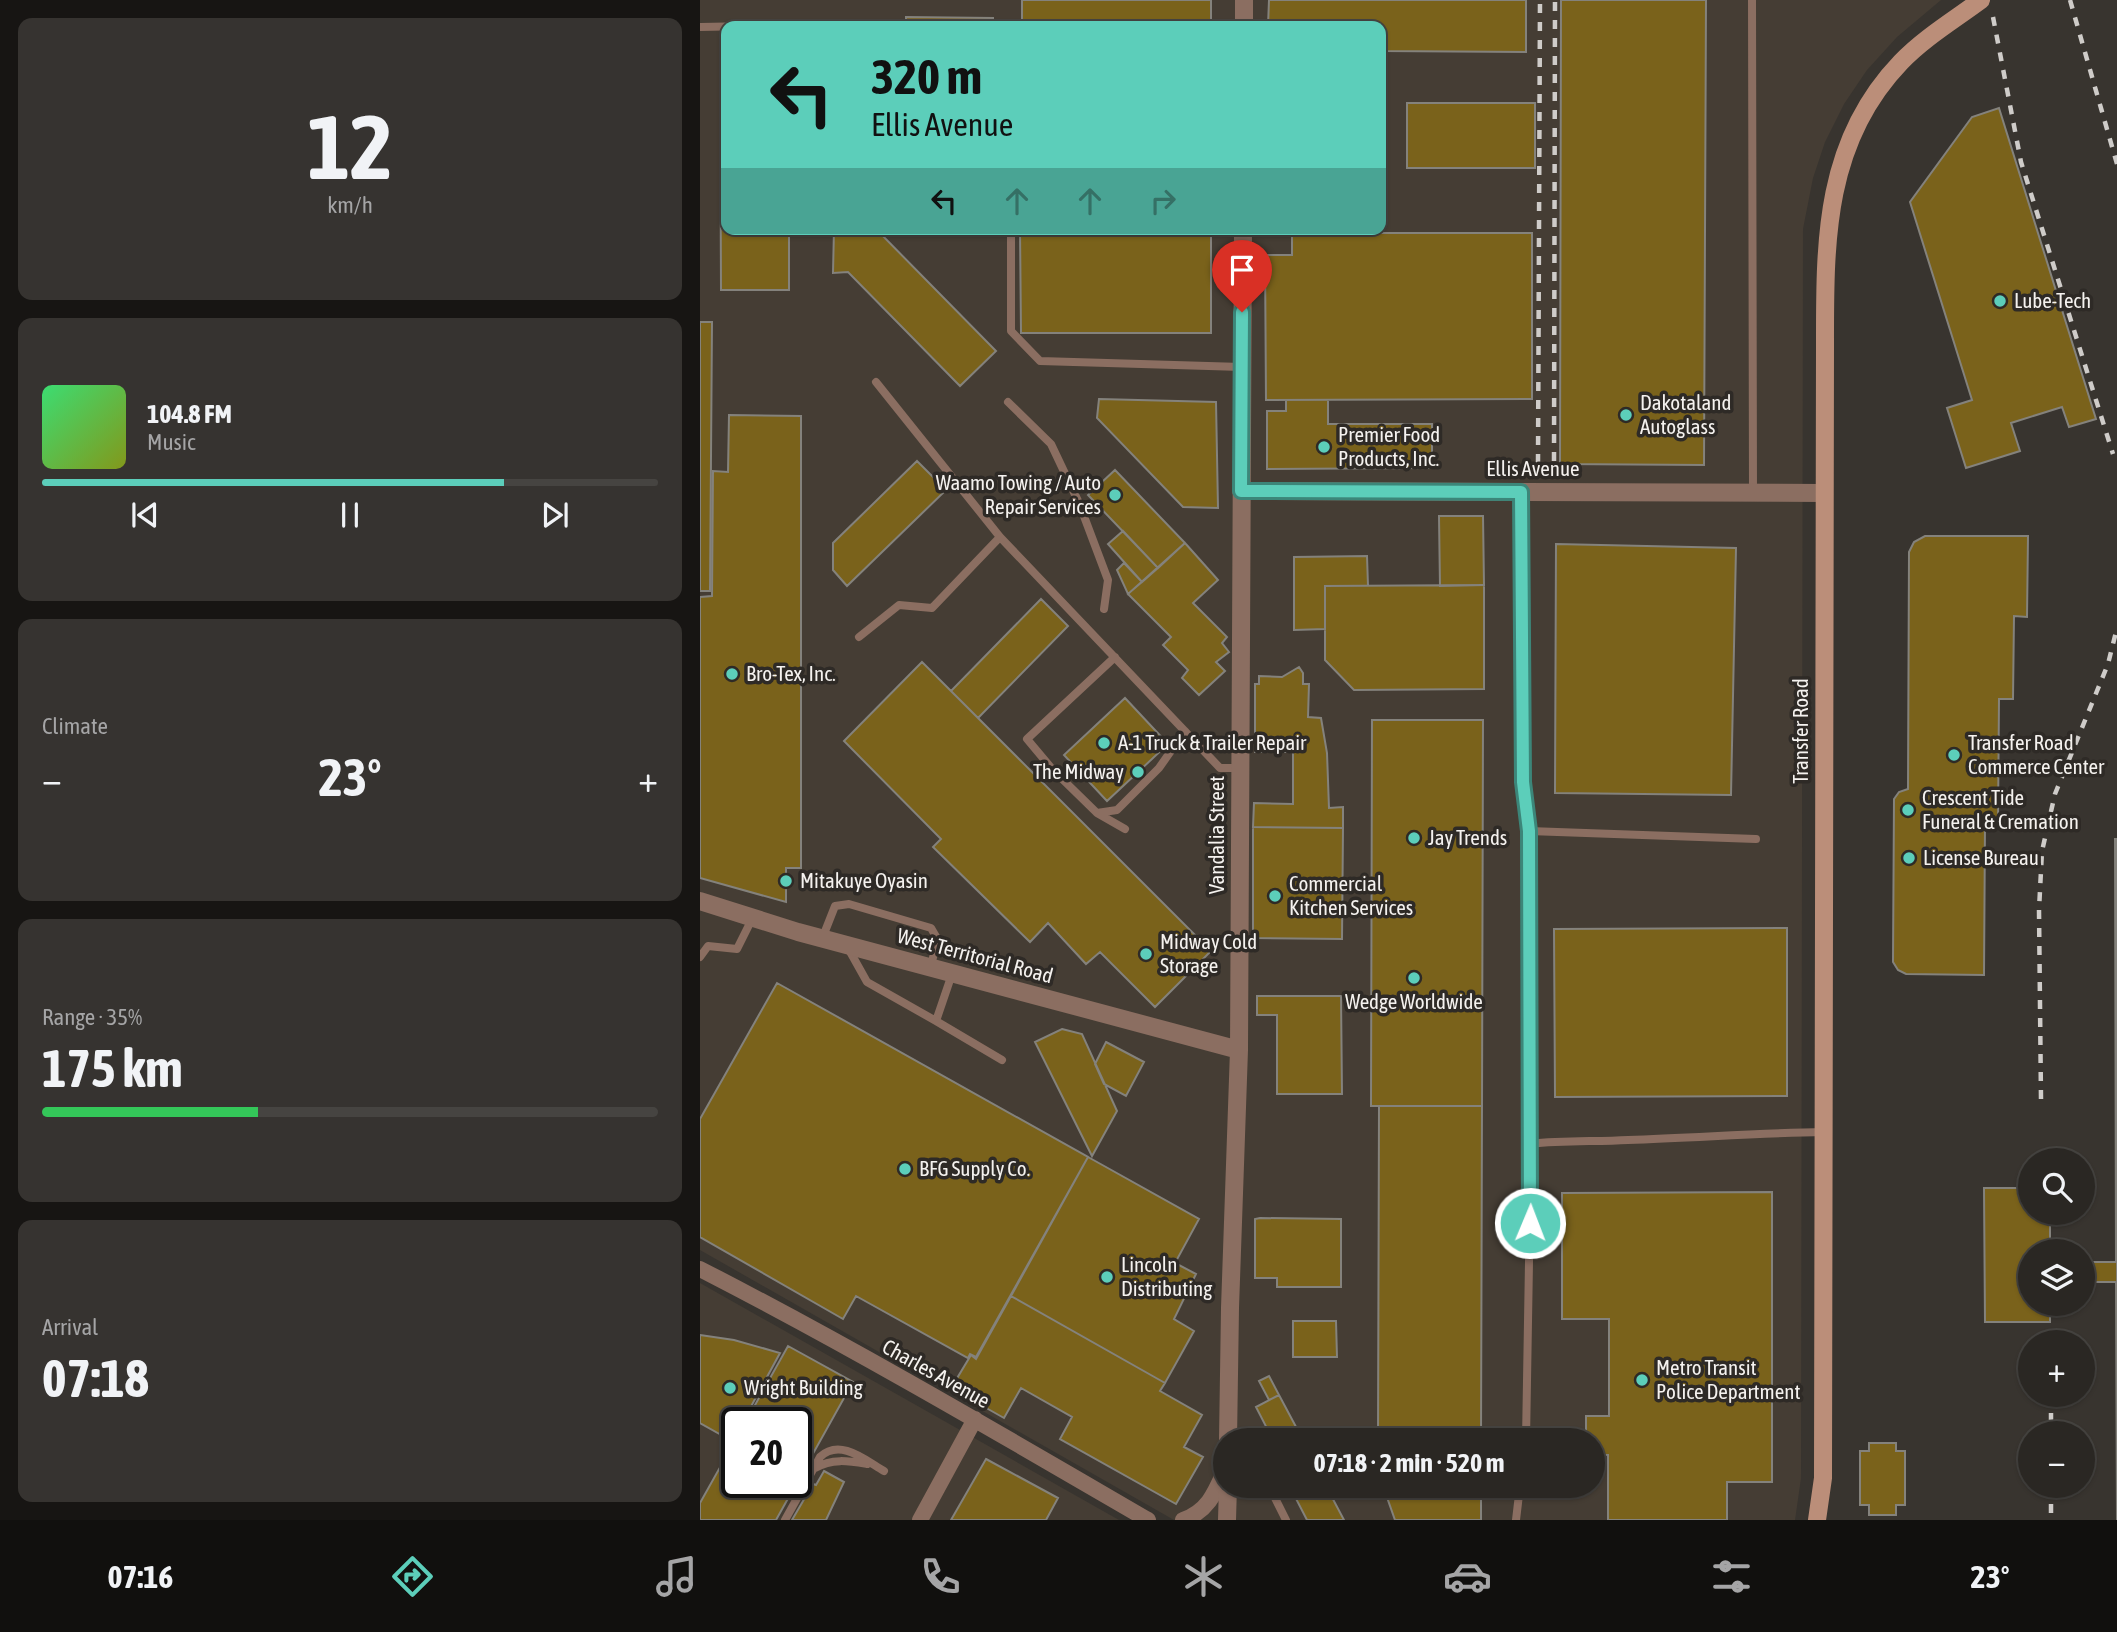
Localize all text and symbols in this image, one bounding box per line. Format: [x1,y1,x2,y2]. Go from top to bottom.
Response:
text: 320 m [871,48,982,104]
icon: left [756,49,847,140]
text: 12 [307,94,393,198]
text: Ellis Avenue [871,106,1013,143]
icon: left [925,182,963,220]
icon: ahead [998,182,1036,220]
icon: ahead [1071,182,1109,220]
icon: right [1144,182,1182,220]
text: km/h [327,192,373,218]
pin [1212,240,1272,312]
icon: arrive [1223,251,1261,289]
place label: Lube-Tech [2014,288,2091,312]
marker: Lube-Tech [1992,293,2008,309]
place label: Dakotaland Autoglass [1640,390,1732,438]
text: 104.8 FM [147,399,232,429]
marker: Dakotaland Autoglass [1618,407,1634,423]
place label: Premier Food Products, Inc. [1338,422,1440,470]
text: Music [147,429,195,455]
marker: Premier Food Products, Inc. [1316,439,1332,455]
street label: Ellis Avenue [1486,456,1580,480]
place label: Waamo Towing / Auto Repair Services [936,470,1101,518]
marker: Waamo Towing / Auto Repair Services [1107,487,1123,503]
icon: previous [126,496,164,534]
icon: pause [331,496,369,534]
icon: next [536,496,574,534]
place label: Bro-Tex, Inc. [746,661,836,685]
marker: Bro-Tex, Inc. [724,666,740,682]
street label: Transfer Road [1788,678,1812,784]
text: Climate [42,713,108,739]
place label: A-1 Truck & Trailer Repair [1118,730,1307,754]
place label: Transfer Road Commerce Center [1968,730,2105,778]
marker: A-1 Truck & Trailer Repair [1096,735,1112,751]
text: 23° [318,747,382,807]
marker: Transfer Road Commerce Center [1946,747,1962,763]
text: − [42,757,62,800]
text: + [638,757,658,800]
place label: The Midway [1033,759,1124,783]
marker: The Midway [1130,764,1146,780]
street label: Vandalia Street [1204,776,1228,894]
place label: Crescent Tide Funeral & Cremation [1922,785,2079,833]
marker: Crescent Tide Funeral & Cremation [1900,802,1916,818]
place label: Jay Trends [1428,825,1507,849]
marker: Jay Trends [1406,830,1422,846]
place label: License Bureau [1923,845,2039,869]
marker: License Bureau [1901,850,1917,866]
place label: Mitakuye Oyasin [800,868,928,892]
place label: Commercial Kitchen Services [1289,871,1413,919]
marker: Mitakuye Oyasin [778,873,794,889]
marker: Commercial Kitchen Services [1267,888,1283,904]
street label: West Territorial Road [895,923,1056,987]
place label: Midway Cold Storage [1160,929,1257,977]
marker: Midway Cold Storage [1138,946,1154,962]
marker: Wedge Worldwide [1406,970,1422,986]
place label: Wedge Worldwide [1345,989,1483,1013]
text: Range · 35% [42,1004,142,1030]
text: 175 km [42,1038,183,1098]
map controls [2018,1148,2095,1498]
button: search [2018,1148,2095,1225]
place label: BFG Supply Co. [919,1156,1030,1180]
marker: BFG Supply Co. [897,1161,913,1177]
position arrow [1493,1186,1567,1260]
button: layers [2018,1239,2095,1316]
place label: Lincoln Distributing [1121,1252,1212,1300]
marker: Lincoln Distributing [1099,1269,1115,1285]
text: Arrival [42,1314,98,1340]
button: + [2018,1330,2095,1407]
street label: Charles Avenue [879,1334,994,1412]
text: 07:18 [42,1348,149,1408]
place label: Metro Transit Police Department [1656,1355,1800,1403]
marker: Metro Transit Police Department [1634,1372,1650,1388]
place label: Wright Building [744,1375,863,1399]
marker: Wright Building [722,1380,738,1396]
speed limit sign: 20 [721,1407,812,1498]
button: − [2018,1421,2095,1498]
text: 07:18 · 2 min · 520 m [1314,1448,1504,1478]
icon: directions [388,1552,437,1601]
icon: music [652,1552,701,1601]
icon: phone [916,1552,965,1601]
icon: climate [1179,1552,1228,1601]
icon: car [1443,1552,1492,1601]
icon: filters [1707,1552,1756,1601]
text: 07:16 [107,1558,173,1595]
text: 23° [1971,1558,2010,1595]

